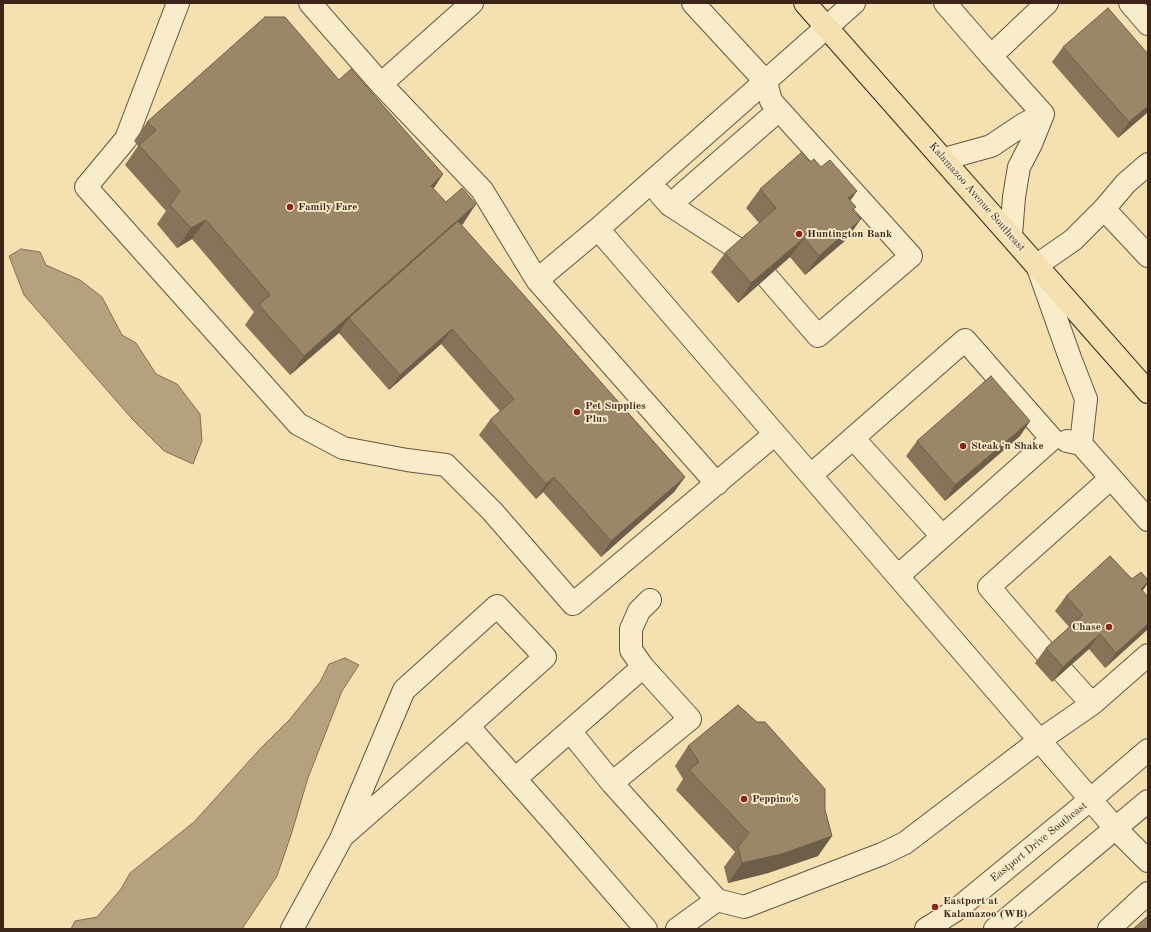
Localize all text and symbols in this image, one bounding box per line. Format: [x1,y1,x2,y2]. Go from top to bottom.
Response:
street label: Kalamazoo Avenue Southeast [926,140,1028,254]
place label: Family Fare [298,200,357,214]
marker: Family Fare [285,202,295,212]
place label: Huntington Bank [807,227,892,241]
marker: Huntington Bank [794,229,804,239]
place label: Pet Supplies Plus [585,399,646,425]
marker: Pet Supplies Plus [572,407,582,417]
place label: Steak 'n Shake [971,439,1044,453]
marker: Steak 'n Shake [958,441,968,451]
place label: Chase [1072,620,1101,634]
marker: Chase [1104,622,1114,632]
place label: Peppino's [752,792,799,806]
marker: Peppino's [739,794,749,804]
street label: Eastport Drive Southeast [988,799,1090,885]
place label: Eastport at Kalamazoo (WB) [943,894,1027,920]
marker: Eastport at Kalamazoo (WB) [930,902,940,912]

